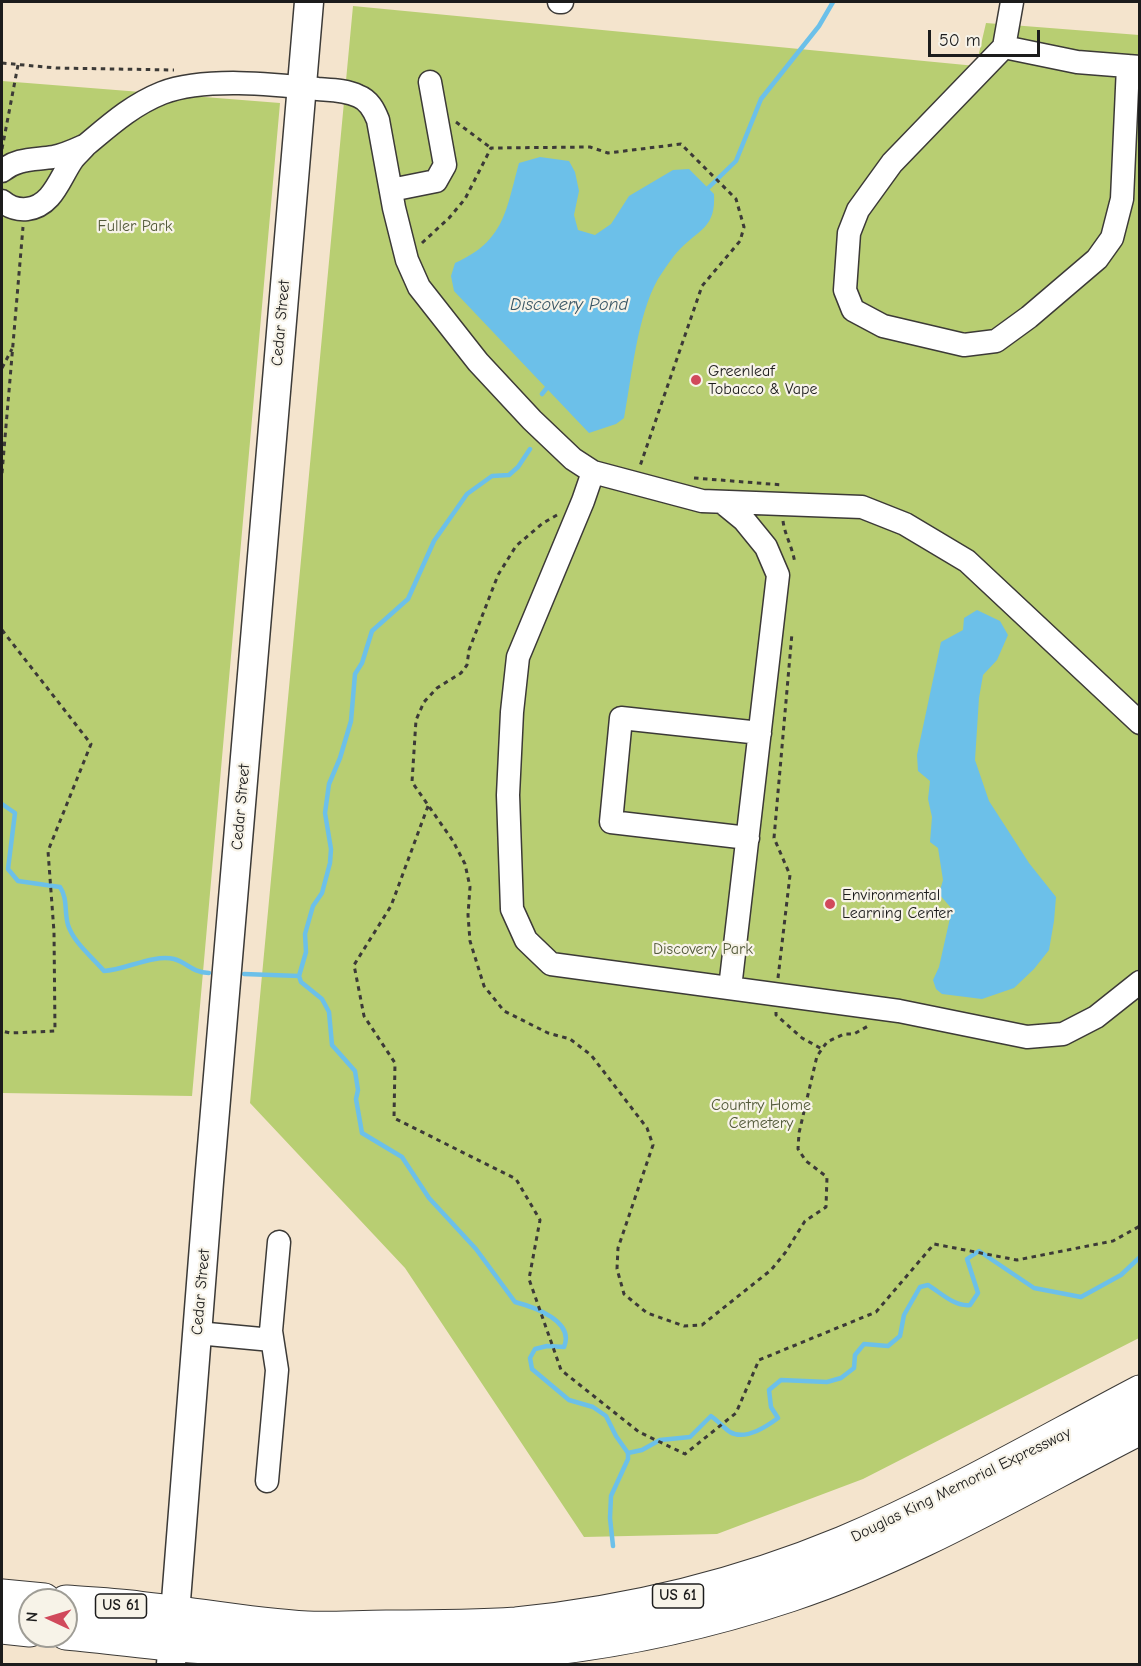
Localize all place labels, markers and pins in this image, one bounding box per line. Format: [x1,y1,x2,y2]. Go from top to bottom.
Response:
place label: Greenleaf Tobacco & Vape [708,361,817,399]
marker: Greenleaf Tobacco & Vape [689,373,703,387]
place label: Environmental Learning Center [842,885,953,923]
marker: Environmental Learning Center [823,897,837,911]

